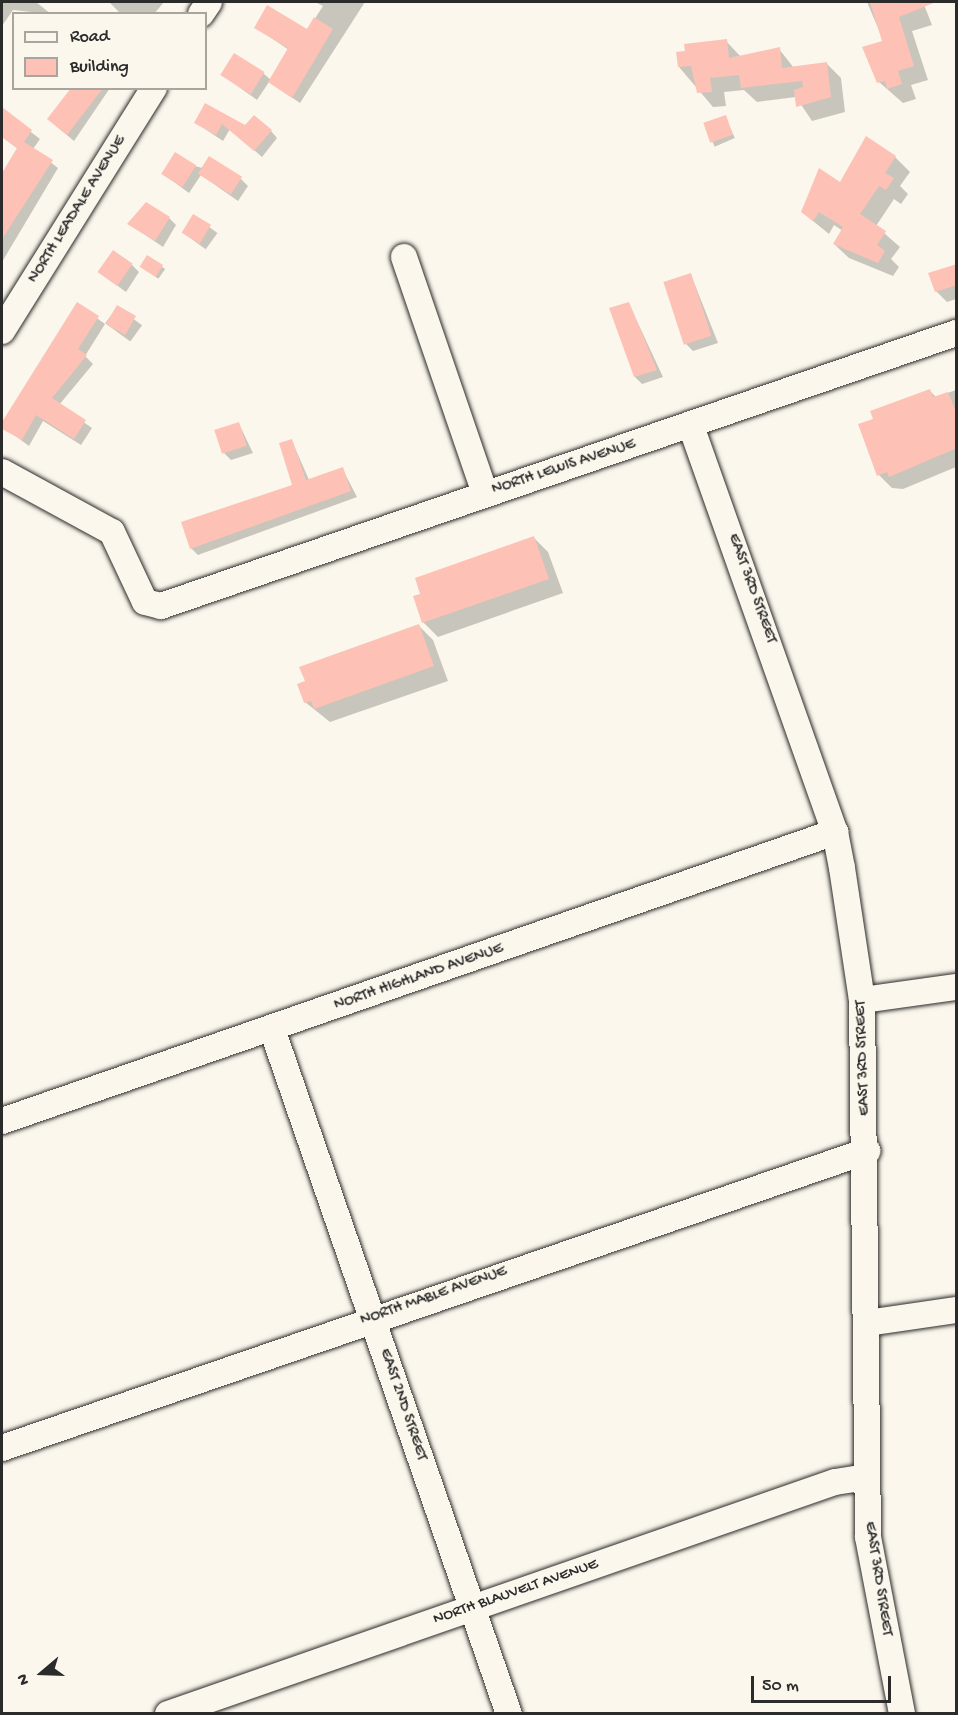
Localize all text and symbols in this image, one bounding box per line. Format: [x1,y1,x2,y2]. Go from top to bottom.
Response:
legend [12,12,207,90]
text: Road [70,27,109,48]
text: Building [70,57,129,78]
street label: NORTH LEADALE AVENUE [25,133,131,287]
street label: NORTH LEWIS AVENUE [490,436,638,500]
street label: EAST 3RD STREET [722,531,780,647]
street label: NORTH HIGHLAND AVENUE [332,940,506,1016]
street label: EAST 3RD STREET [852,1000,876,1116]
street label: NORTH MABLE AVENUE [358,1263,510,1331]
street label: EAST 2ND STREET [374,1346,430,1464]
street label: EAST 3RD STREET [858,1520,896,1638]
street label: NORTH BLAUVELT AVENUE [431,1556,601,1630]
north arrow [12,1643,72,1703]
scale bar [754,1664,894,1702]
text: N [14,1671,35,1687]
text: 50 m [762,1676,799,1697]

